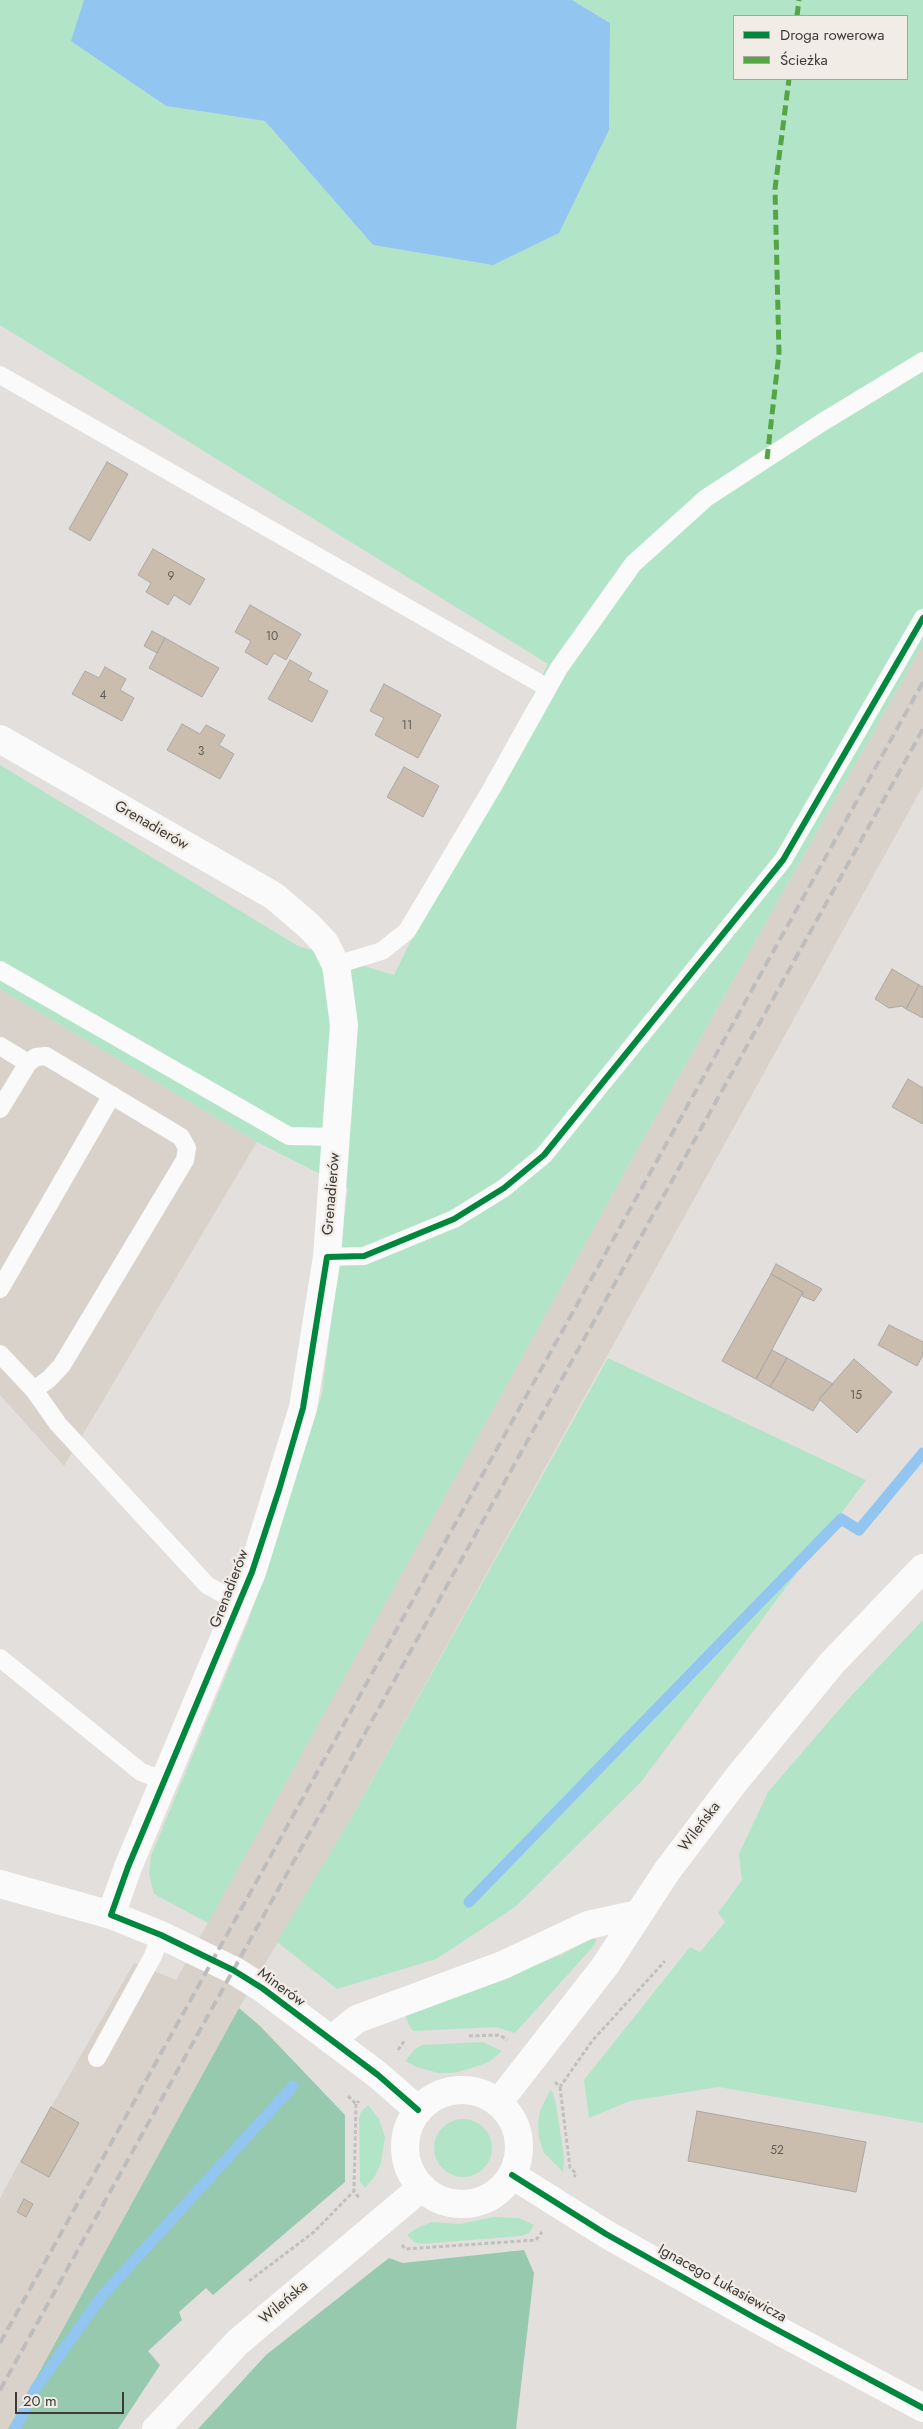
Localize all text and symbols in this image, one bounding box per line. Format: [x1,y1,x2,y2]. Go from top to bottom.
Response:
legend [733,15,908,80]
text: Droga rowerowa [780,24,884,46]
text: Ścieżka [780,49,828,71]
house number: 9 [168,570,174,584]
house number: 10 [266,630,278,644]
house number: 4 [100,689,106,703]
house number: 11 [402,719,412,733]
house number: 3 [198,745,204,759]
street label: Grenadierów [111,798,191,854]
street label: Grenadierów [319,1152,345,1236]
house number: 15 [850,1389,862,1403]
street label: Grenadierów [207,1547,253,1631]
street label: Wileńska [675,1799,725,1855]
street label: Minerów [254,1965,308,2011]
house number: 52 [770,2144,784,2158]
street label: Ignacego Łukasiewicza [654,2241,790,2327]
street label: Wileńska [256,2278,312,2328]
scale bar [18,2382,126,2414]
text: 20 m [23,2390,57,2412]

